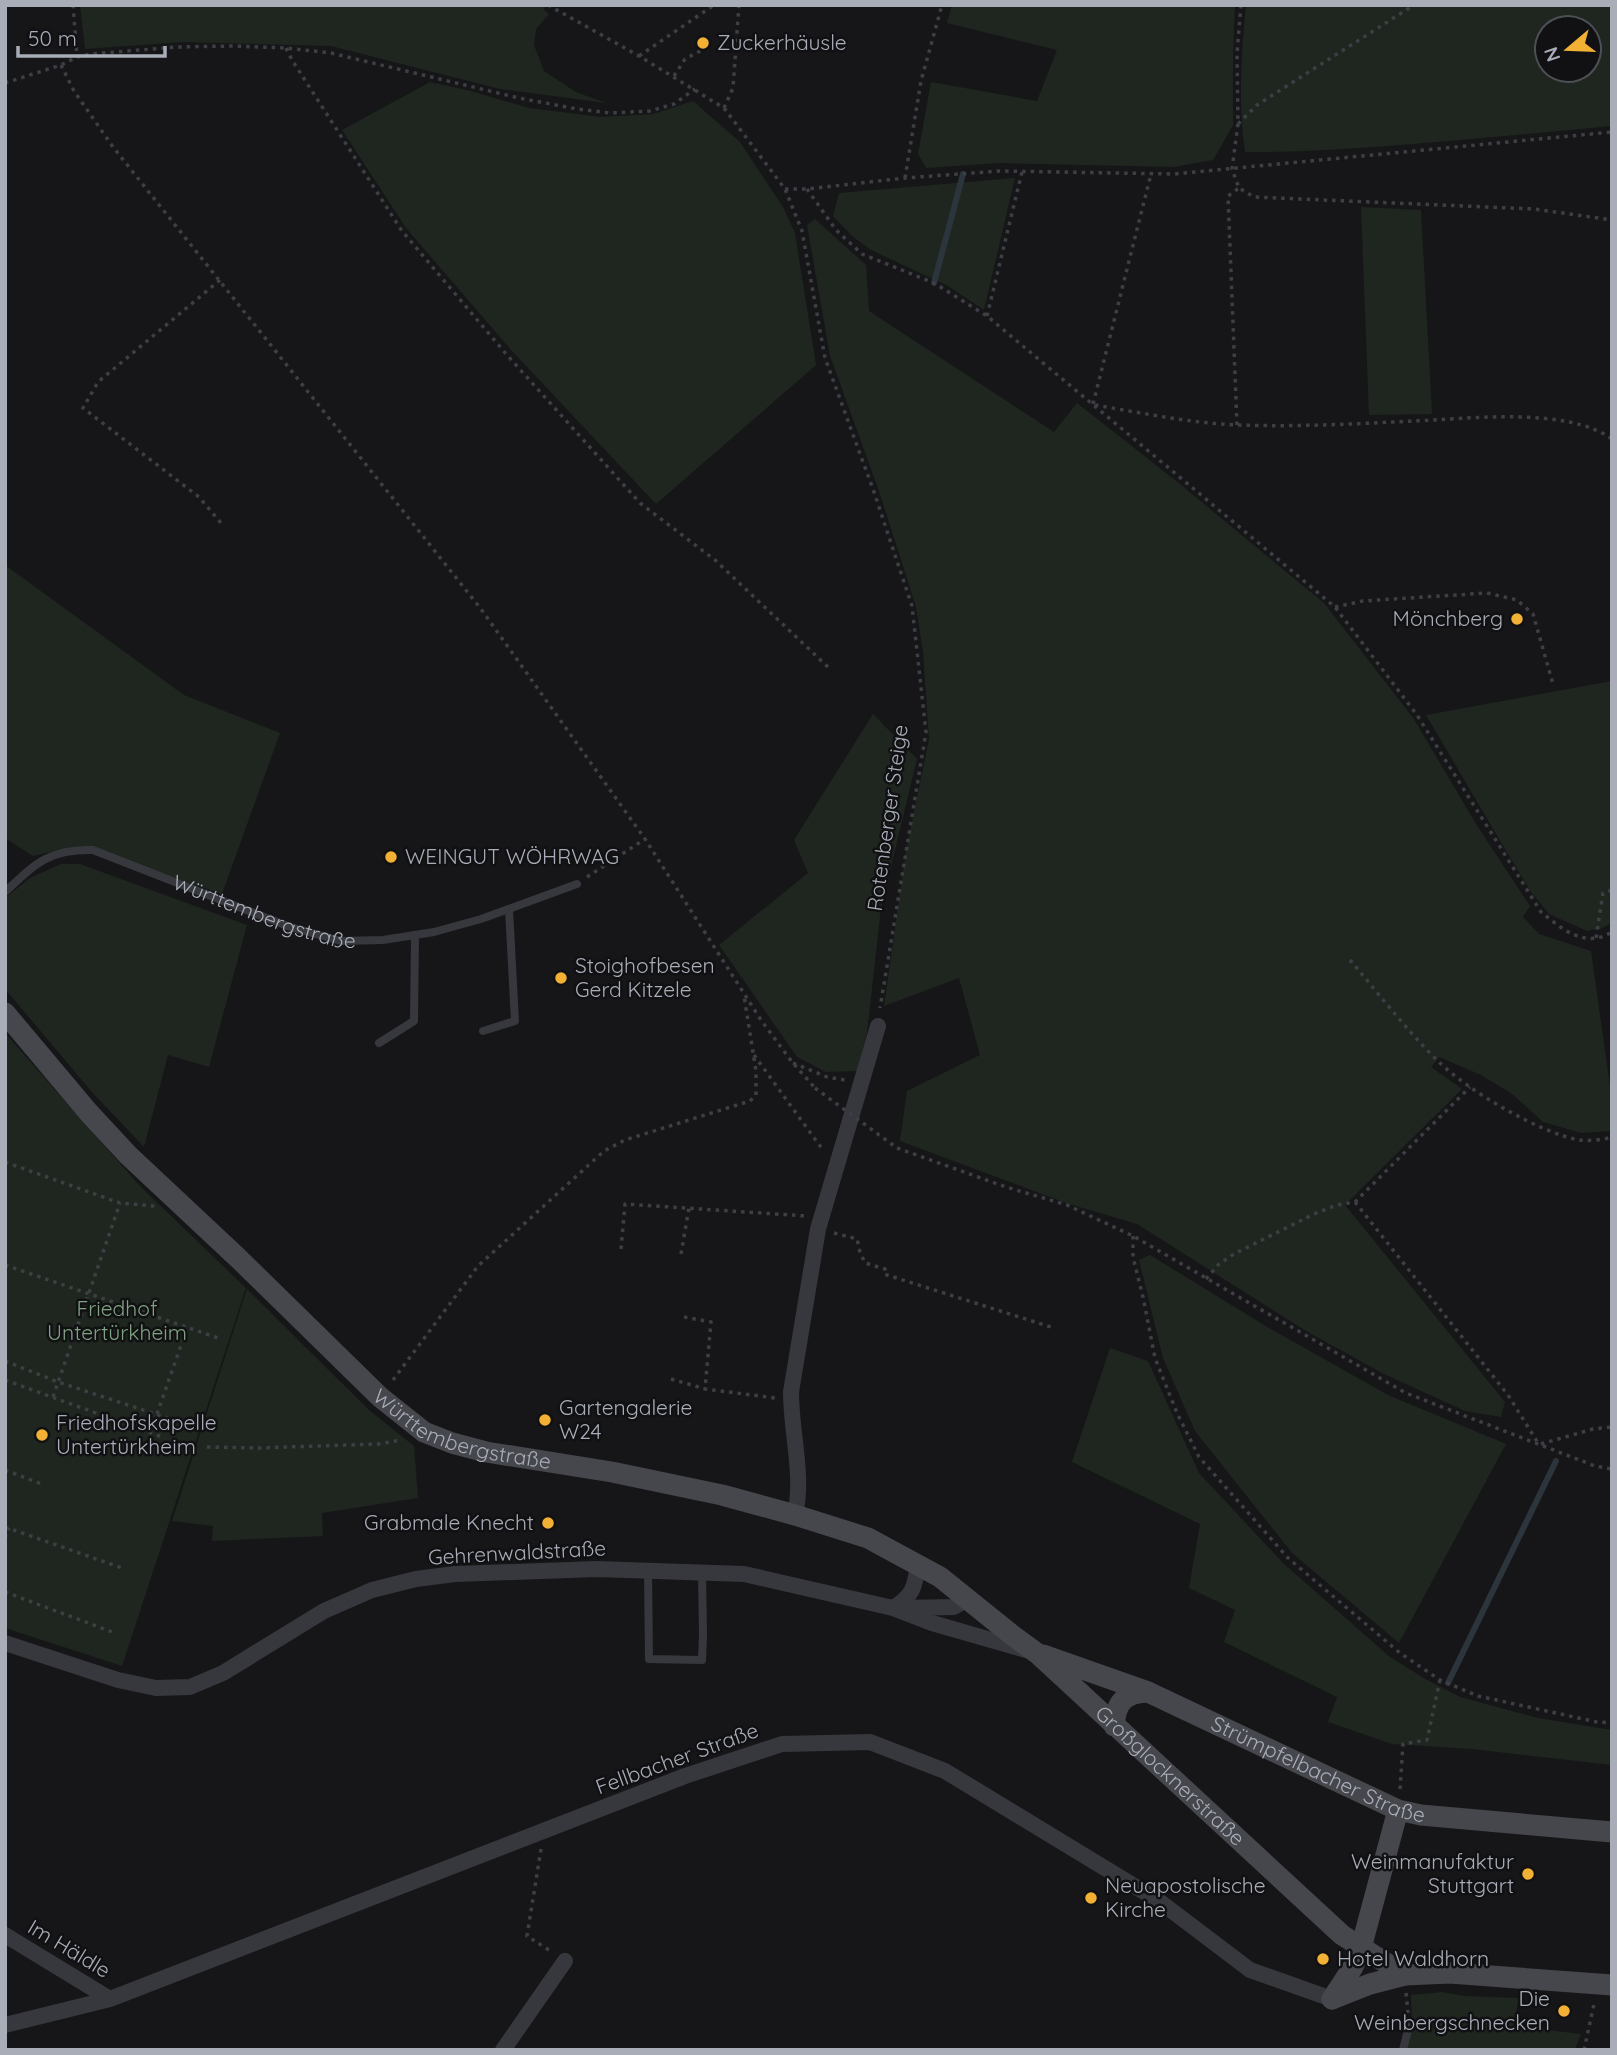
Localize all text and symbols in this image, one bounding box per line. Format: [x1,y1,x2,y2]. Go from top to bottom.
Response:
scale bar [18,14,164,58]
north arrow [1533,14,1603,84]
text: 50 m [28,25,77,51]
place label: Zuckerhäusle [717,29,847,55]
marker: Zuckerhäusle [695,35,711,51]
text: N [1538,44,1566,65]
place label: Mönchberg [1393,605,1503,631]
marker: Mönchberg [1509,611,1525,627]
street label: Rotenberger Steige [861,723,913,913]
place label: WEINGUT WÖHRWAG [405,843,619,869]
marker: WEINGUT WÖHRWAG [383,849,399,865]
street label: Württembergstraße [169,868,356,953]
place label: Stoighofbesen Gerd Kitzele [575,952,715,1002]
marker: Stoighofbesen Gerd Kitzele [553,970,569,986]
park label: Friedhof Untertürkheim [47,1295,187,1345]
street label: Württembergstraße [368,1382,553,1474]
place label: Gartengalerie W24 [559,1394,692,1444]
place label: Friedhofskapelle Untertürkheim [56,1409,217,1459]
marker: Gartengalerie W24 [537,1412,553,1428]
marker: Friedhofskapelle Untertürkheim [34,1427,50,1443]
place label: Grabmale Knecht [364,1509,534,1535]
marker: Grabmale Knecht [540,1515,556,1531]
street label: Gehrenwaldstraße [427,1534,607,1570]
street label: Großglocknerstraße [1090,1700,1251,1851]
street label: Strümpfelbacher Straße [1207,1710,1428,1828]
street label: Fellbacher Straße [592,1717,761,1800]
place label: Weinmanufaktur Stuttgart [1351,1848,1514,1898]
marker: Weinmanufaktur Stuttgart [1520,1866,1536,1882]
place label: Neuapostolische Kirche [1105,1872,1266,1922]
marker: Neuapostolische Kirche [1083,1890,1099,1906]
street label: Im Häldle [23,1913,116,1983]
place label: Hotel Waldhorn [1337,1945,1489,1971]
marker: Hotel Waldhorn [1315,1951,1331,1967]
place label: Die Weinbergschnecken [1354,1985,1550,2035]
marker: Die Weinbergschnecken [1556,2003,1572,2019]

